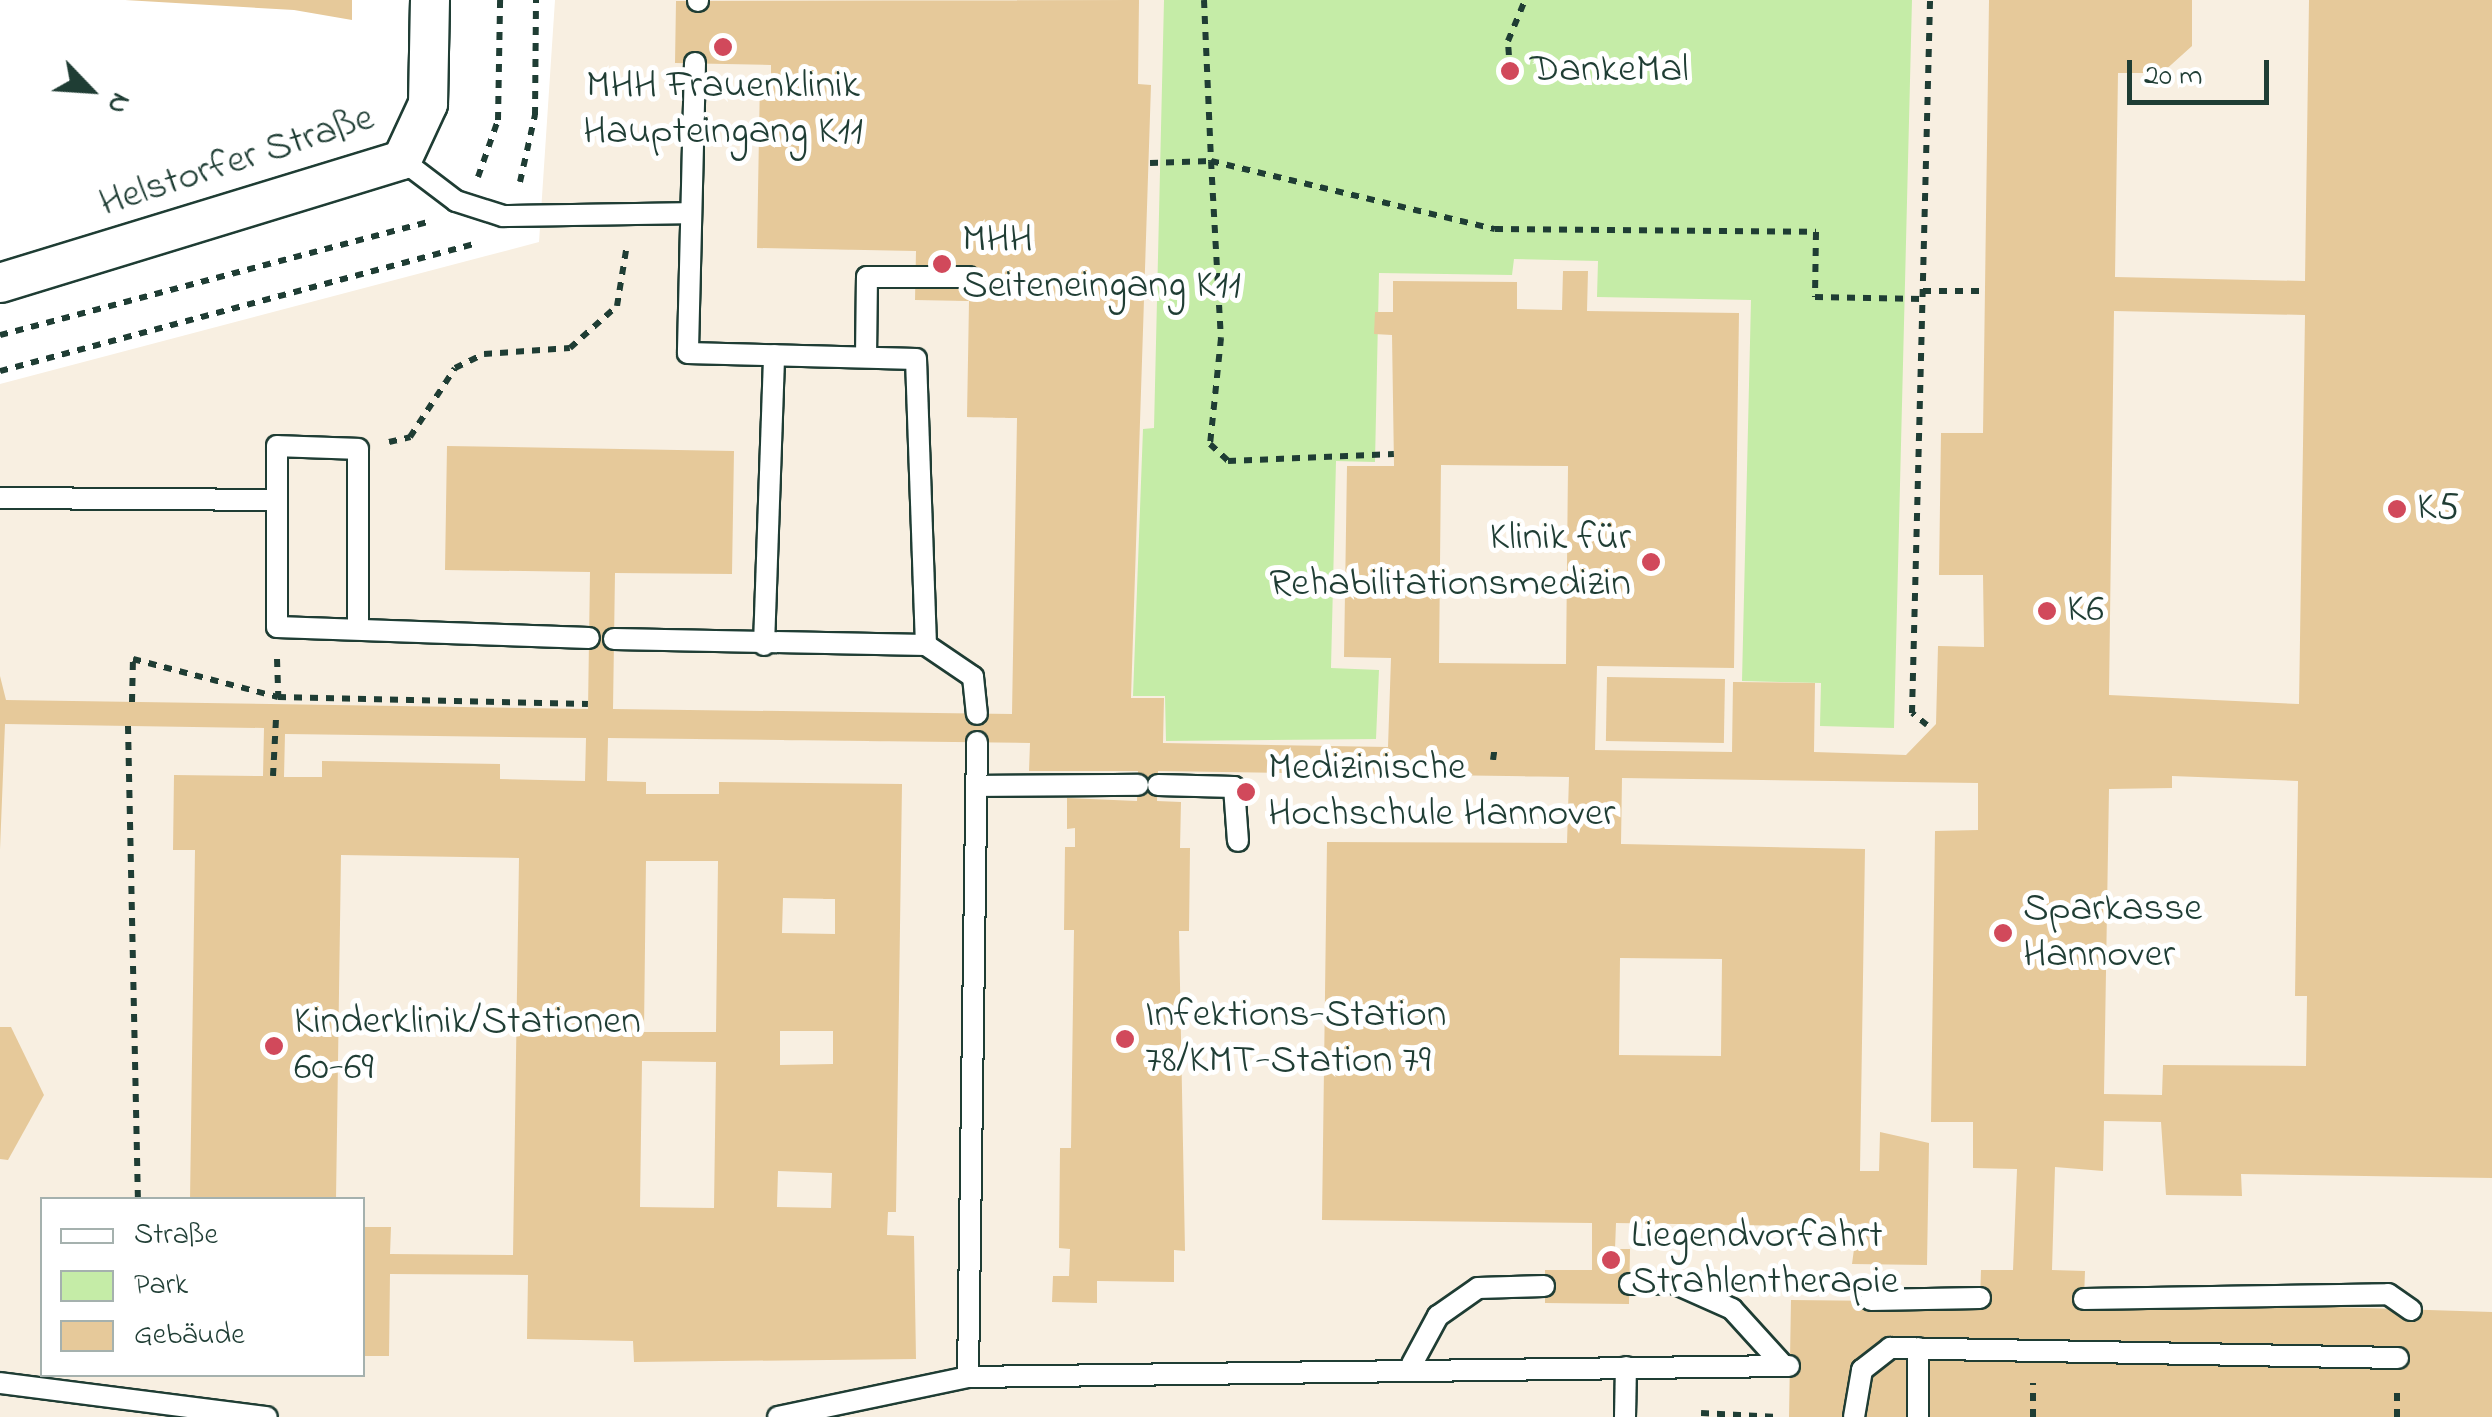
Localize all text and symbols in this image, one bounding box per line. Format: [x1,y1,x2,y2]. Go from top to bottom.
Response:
marker: MHH Frauenklinik Haupteingang K11 [712,36,734,58]
north arrow [40,40,140,140]
scale bar [2132,40,2274,102]
place label: DankeMal [1530,47,1689,95]
text: 20 m [2144,55,2203,99]
marker: DankeMal [1499,60,1521,82]
place label: MHH Frauenklinik Haupteingang K11 [583,63,863,157]
text: N [95,86,140,120]
street label: Helstorfer Straße [94,95,380,229]
place label: MHH Seiteneingang K11 [962,217,1241,311]
marker: MHH Seiteneingang K11 [931,253,953,275]
place label: K5 [2417,485,2459,533]
marker: K5 [2386,498,2408,520]
place label: Klinik für Rehabilitationsmedizin [1269,515,1631,609]
marker: Klinik für Rehabilitationsmedizin [1640,551,1662,573]
place label: K6 [2067,587,2104,635]
marker: K6 [2036,600,2058,622]
place label: Medizinische Hochschule Hannover [1268,745,1615,839]
marker: Medizinische Hochschule Hannover [1233,779,1259,805]
place label: Sparkasse Hannover [2023,886,2202,980]
marker: Sparkasse Hannover [1992,922,2014,944]
place label: Infektions-Station 78/KMT-Station 79 [1145,992,1447,1086]
place label: Kinderklinik/Stationen 60-69 [294,999,641,1093]
marker: Infektions-Station 78/KMT-Station 79 [1114,1028,1136,1050]
marker: Kinderklinik/Stationen 60-69 [263,1035,285,1057]
legend [40,1197,365,1377]
place label: Liegendvorfahrt Strahlentherapie [1631,1213,1899,1307]
text: Straße [134,1214,218,1258]
marker: Liegendvorfahrt Strahlentherapie [1600,1249,1622,1271]
text: Park [134,1264,188,1308]
text: Gebäude [134,1314,245,1358]

